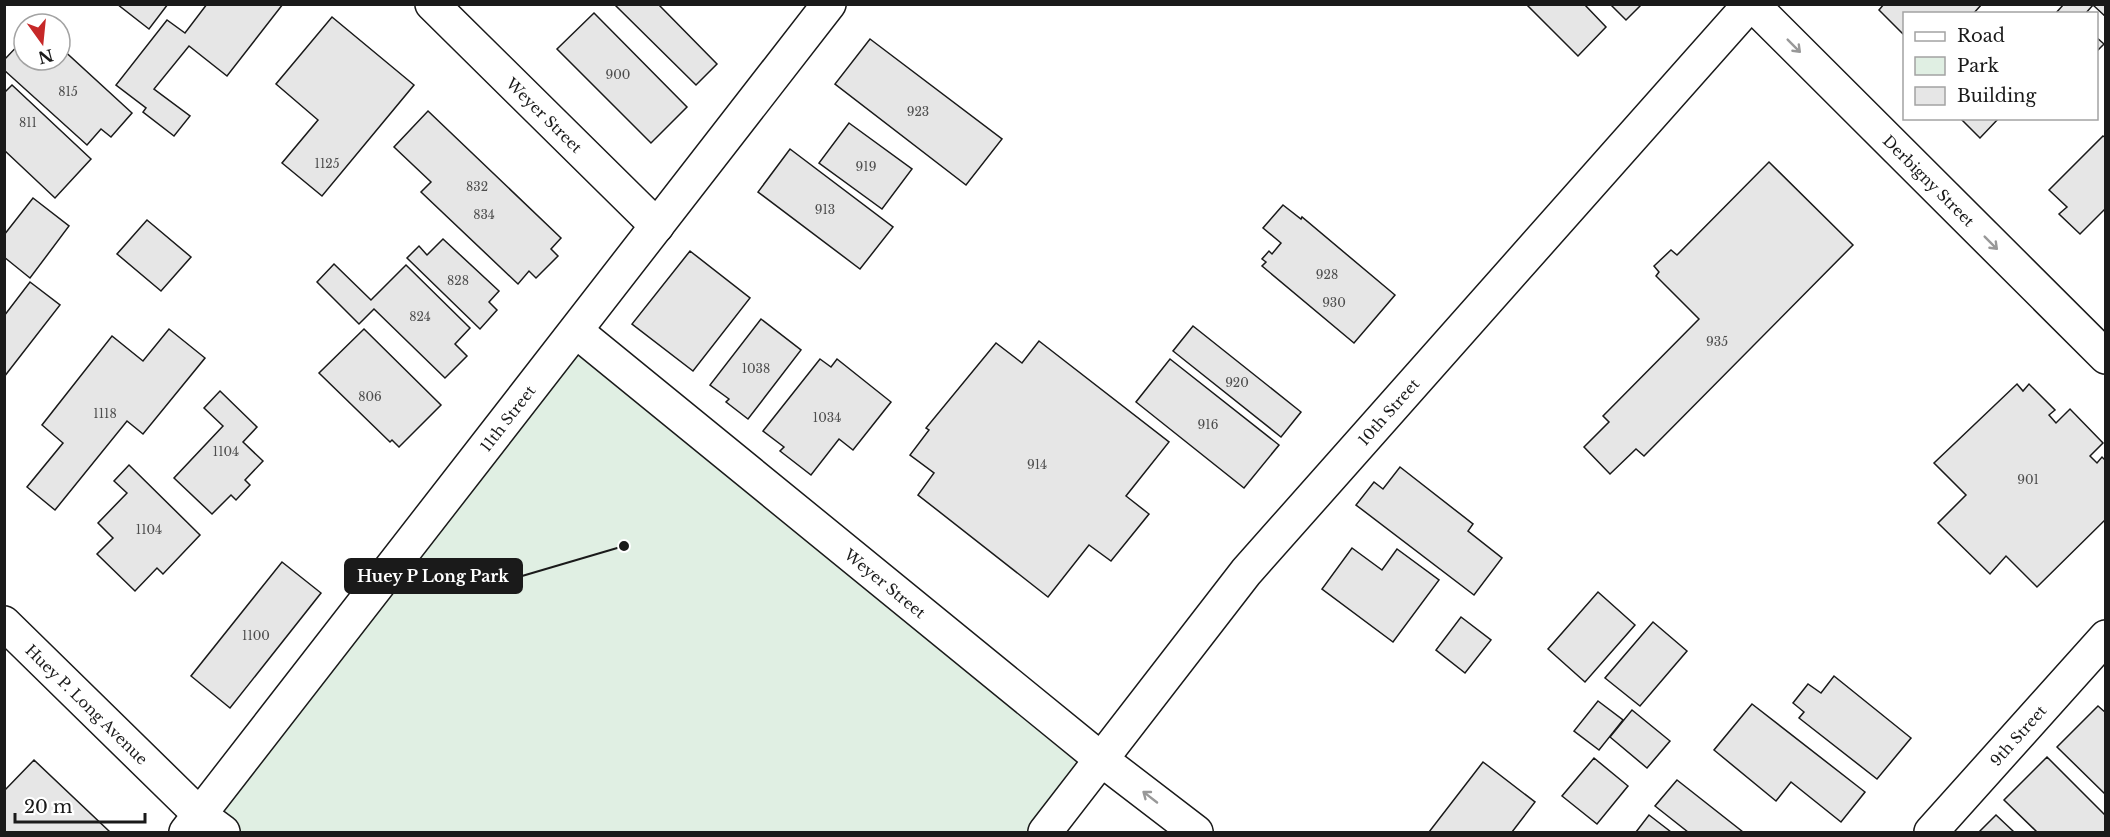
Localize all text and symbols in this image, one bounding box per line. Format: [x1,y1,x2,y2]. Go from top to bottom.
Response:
north arrow [12,12,72,72]
legend [1903,12,2098,120]
text: Road [1957,25,2005,47]
one-way arrow [1786,38,1801,53]
text: N [36,45,56,68]
text: Park [1957,55,1999,77]
house number: 900 [606,67,630,82]
street label: Weyer Street [502,73,587,157]
house number: 815 [58,84,78,99]
text: Building [1957,85,2036,107]
house number: 923 [907,104,929,119]
house number: 811 [19,115,37,130]
street label: Derbigny Street [1879,131,1979,230]
house number: 1125 [315,156,340,171]
house number: 919 [856,159,876,174]
house number: 832 [466,179,488,194]
house number: 913 [815,202,835,217]
house number: 834 [473,207,495,222]
one-way arrow [1984,235,1999,250]
house number: 928 [1316,267,1338,282]
house number: 828 [447,273,469,288]
house number: 930 [1322,295,1346,310]
house number: 824 [409,309,431,324]
house number: 935 [1706,334,1728,349]
house number: 1038 [742,361,770,376]
street label: 10th Street [1354,374,1423,449]
house number: 920 [1225,375,1249,390]
street label: 11th Street [476,381,539,455]
house number: 806 [358,389,382,404]
house number: 1118 [93,406,117,421]
house number: 1034 [813,410,841,425]
house number: 916 [1198,417,1219,432]
house number: 1104 [213,444,239,459]
house number: 914 [1027,457,1047,472]
house number: 901 [2017,472,2039,487]
house number: 1104 [136,522,162,537]
street label: Weyer Street [840,544,930,622]
callout: Huey P Long Park [345,559,522,593]
text: Huey P Long Park [357,566,509,586]
house number: 1100 [242,628,270,643]
street label: Huey P. Long Avenue [22,640,152,768]
street label: 9th Street [1986,701,2050,770]
scale bar [15,786,146,824]
one-way arrow [1142,790,1158,803]
text: 20 m [24,796,72,818]

